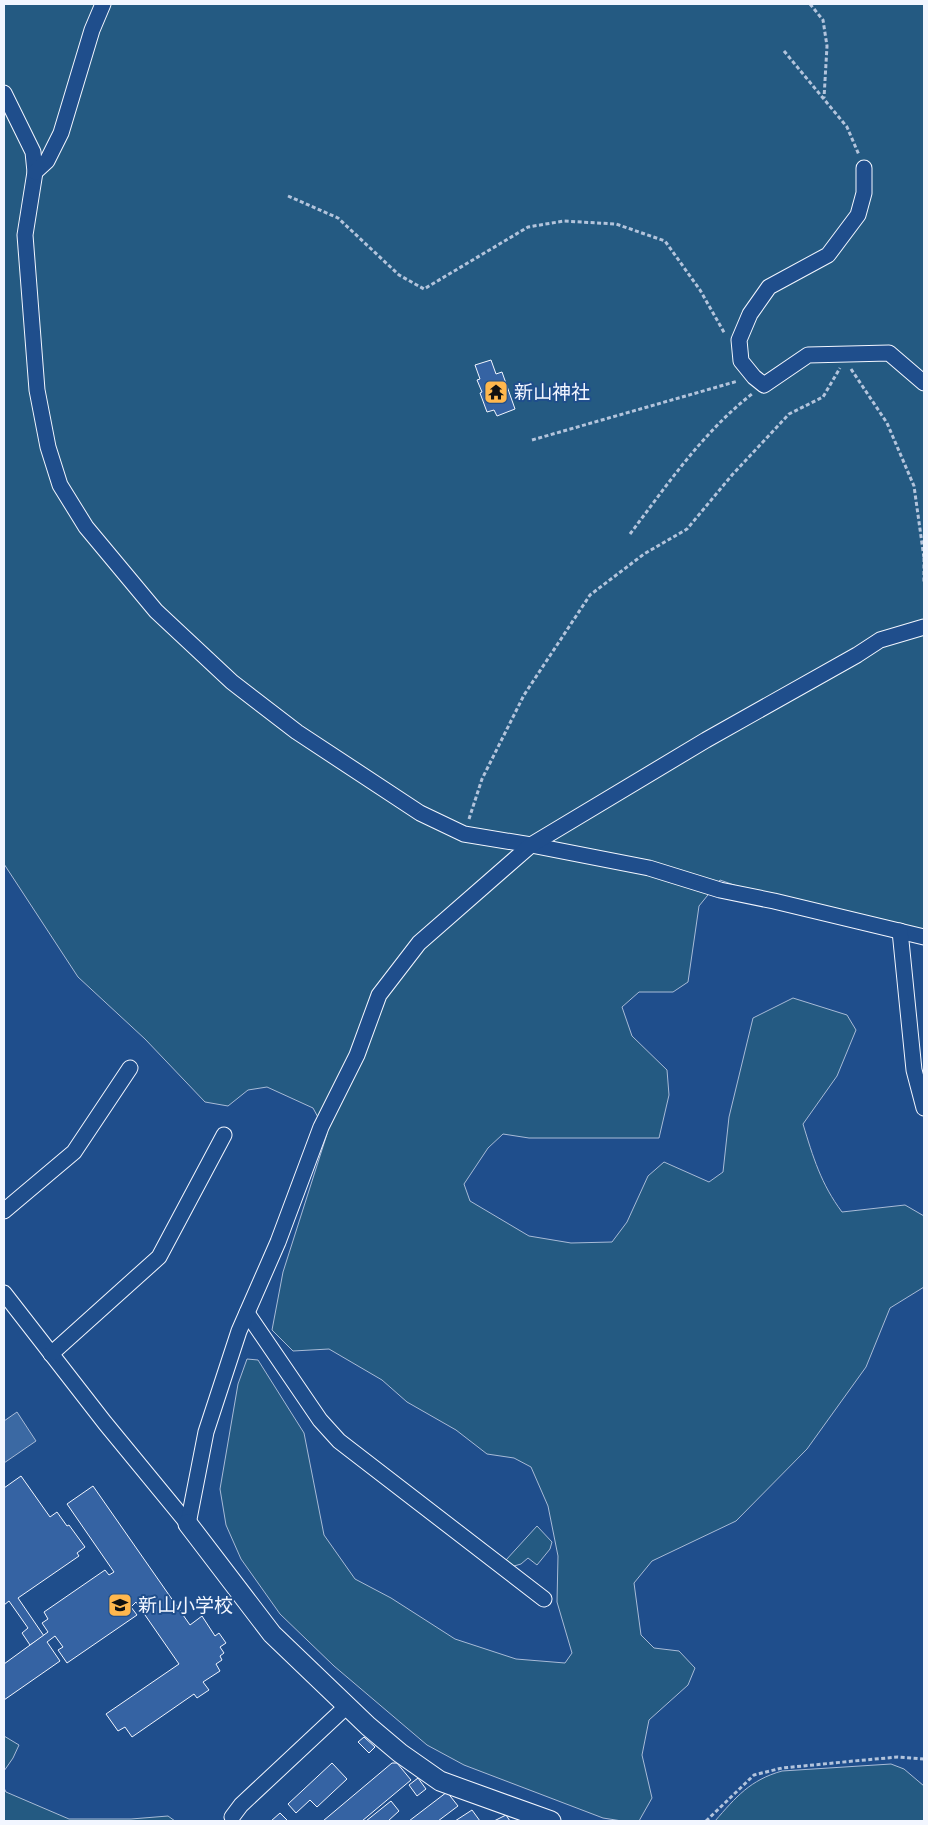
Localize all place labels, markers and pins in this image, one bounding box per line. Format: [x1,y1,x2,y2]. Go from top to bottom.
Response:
temple icon: 新山神社 [483,379,509,405]
place label: 新山神社 [514,380,590,403]
school or university icon: 新山小学校 [107,1592,133,1618]
place label: 新山小学校 [138,1593,233,1616]

